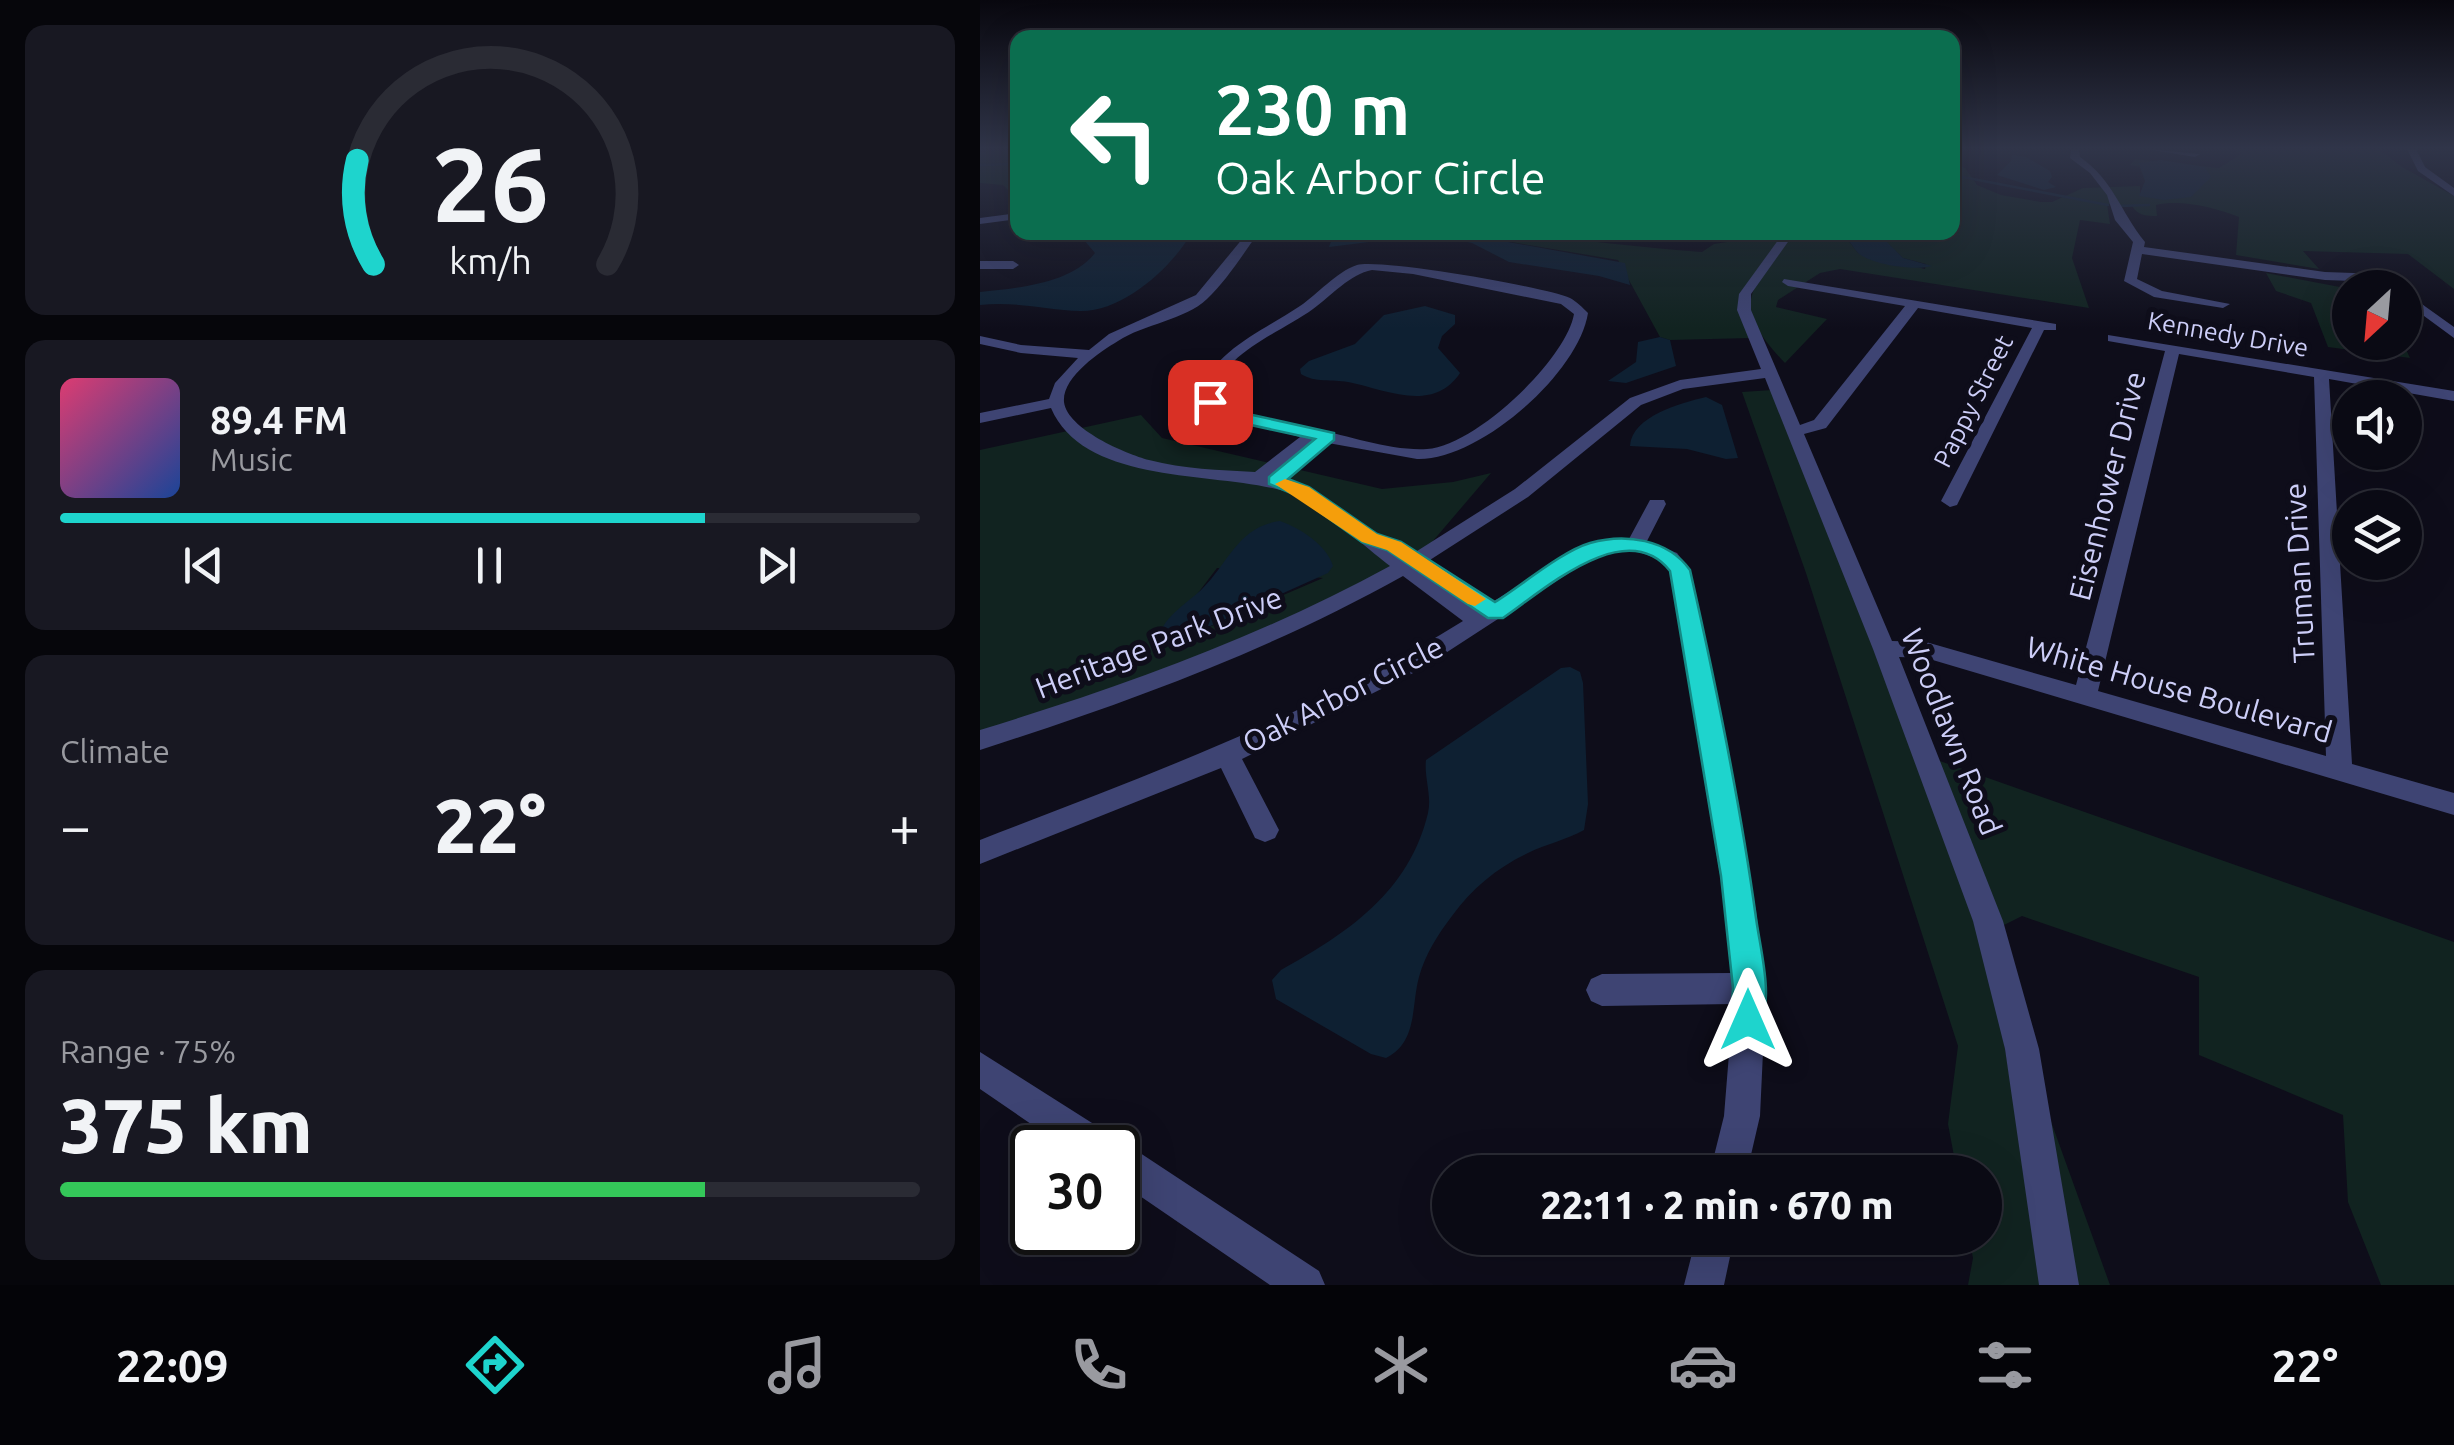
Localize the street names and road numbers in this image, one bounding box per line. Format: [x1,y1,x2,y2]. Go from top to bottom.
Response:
street label: Kennedy Drive [2146,306,2310,362]
street label: Pappy Street [1928,330,2018,472]
street label: Eisenhower Drive [2062,368,2152,604]
street label: Truman Drive [2277,482,2321,664]
street label: Heritage Park Drive [1031,579,1287,705]
street label: Woodlawn Road [1895,623,2009,840]
street label: Oak Arbor Circle [1237,629,1448,759]
street label: White House Boulevard [2023,629,2336,749]

